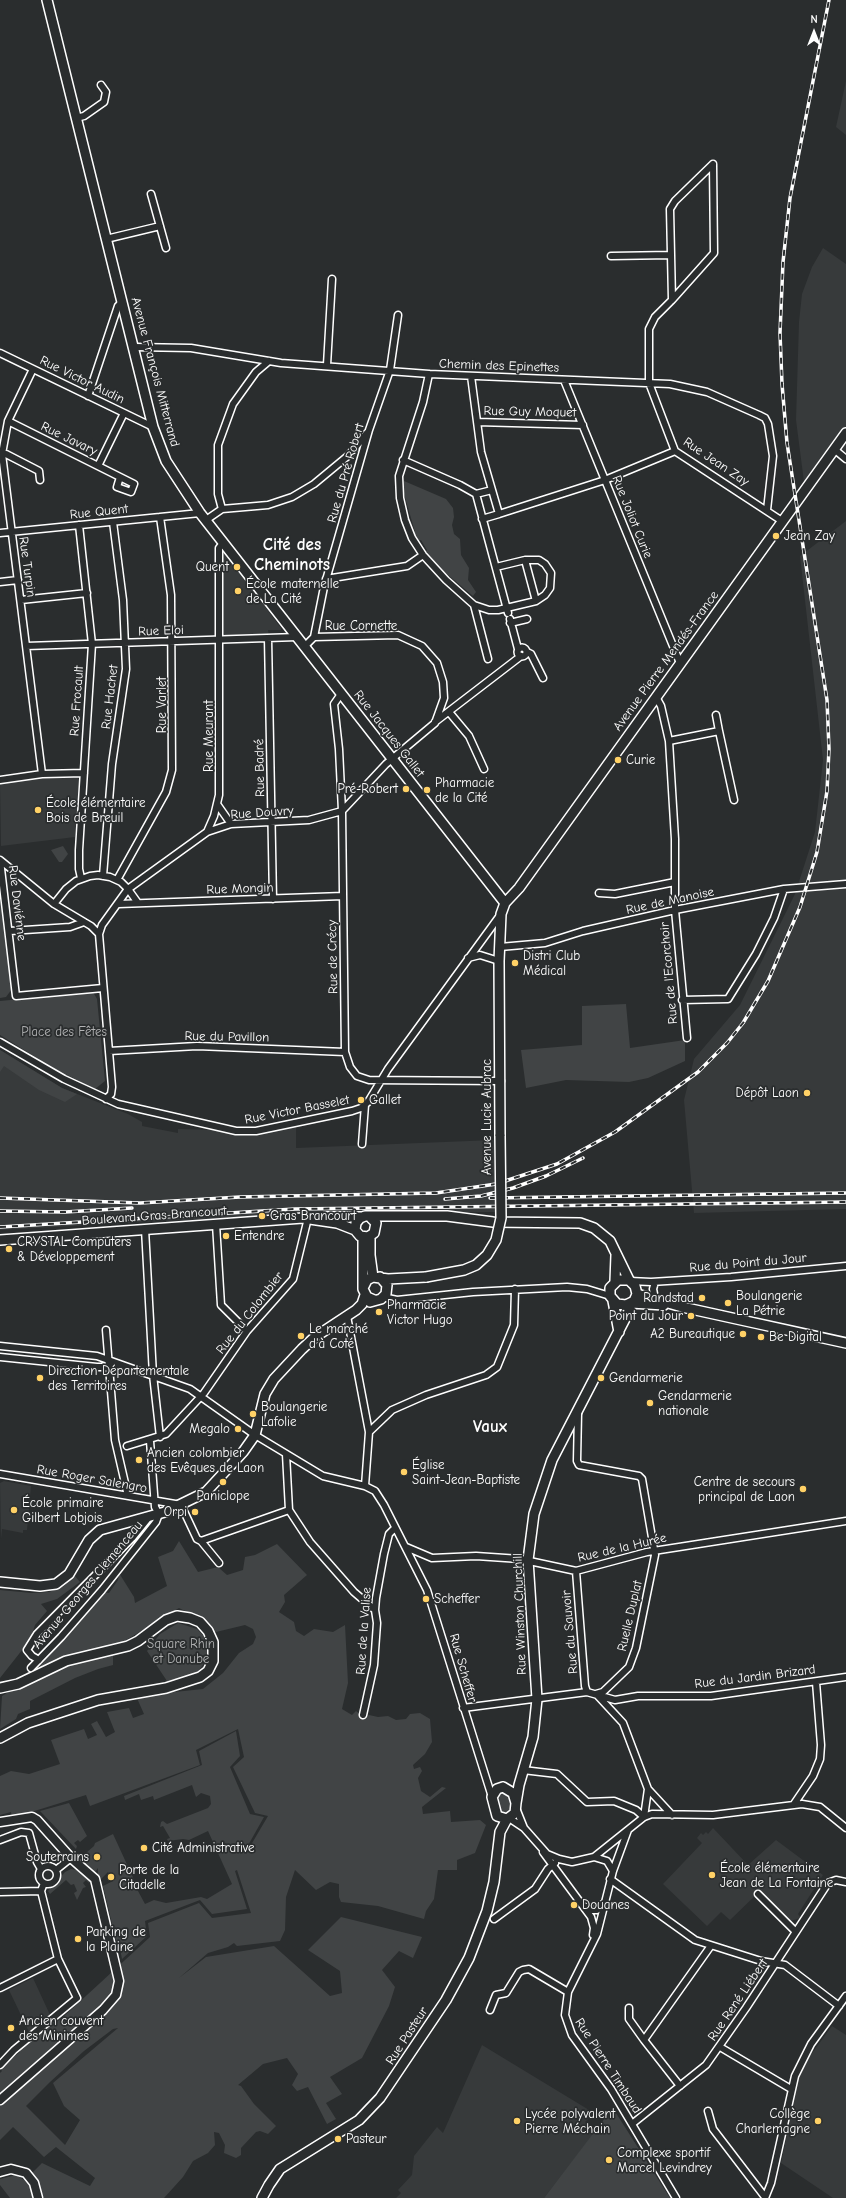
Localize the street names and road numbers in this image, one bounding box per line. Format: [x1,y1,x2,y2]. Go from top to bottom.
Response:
street label: Avenue François Mitterrand [127,295,183,449]
street label: Rue Victor Audin [37,353,127,407]
street label: Chemin des Epinettes [439,356,559,376]
street label: Rue Guy Moquet [484,403,576,421]
street label: Rue Javary [38,419,100,459]
street label: Rue du Pré Robert [324,421,368,525]
street label: Rue Jean Zay [680,434,752,490]
street label: Rue Joliot Curie [608,473,656,561]
street label: Rue Quent [69,501,129,523]
street label: Rue Turpin [15,536,39,598]
street label: Avenue Pierre Mendés-France [610,588,722,734]
street label: Rue Cornette [325,618,397,634]
street label: Rue Eloi [138,622,184,640]
street label: Rue Hachet [98,664,122,730]
street label: Rue Frocault [67,665,87,737]
street label: Rue Varlet [154,677,170,733]
street label: Rue Jacques Gallet [350,688,428,780]
street label: Rue Meurant [201,700,217,772]
street label: Rue Badré [252,739,268,797]
street label: Rue Douvry [230,803,294,823]
street label: Rue Daviénne [5,864,29,942]
street label: Rue Mongin [206,880,274,898]
street label: Rue de Manoise [625,884,715,918]
street label: Rue de Crécy [325,920,341,994]
street label: Rue de l'Ecorchoir [657,921,681,1025]
street label: Rue du Pavillon [185,1028,269,1046]
street label: Avenue Lucie Aubrac [479,1059,495,1175]
street label: Rue Victor Basselet [243,1092,351,1128]
street label: Boulevard Gras Brancourt [81,1203,227,1229]
street label: Rue du Point du Jour [689,1250,807,1276]
street label: Rue du Colombier [213,1269,287,1357]
street label: Rue Roger Salengro [36,1462,148,1496]
street label: Avenue Georges Clemenceau [30,1518,146,1652]
street label: Rue de la Hurée [576,1530,668,1566]
street label: Rue Winston Churchill [510,1553,530,1675]
street label: Ruelle Duplat [614,1579,646,1653]
street label: Rue de la Valise [353,1587,375,1675]
street label: Rue du Sauvoir [559,1590,581,1674]
street label: Rue Scheffer [446,1632,480,1704]
street label: Rue du Jardin Brizard [694,1662,816,1692]
street label: Rue René Liébert [705,1956,771,2044]
street label: Rue Pasteur [383,2004,431,2068]
street label: Rue Pierre Timbaud [571,2015,645,2117]

